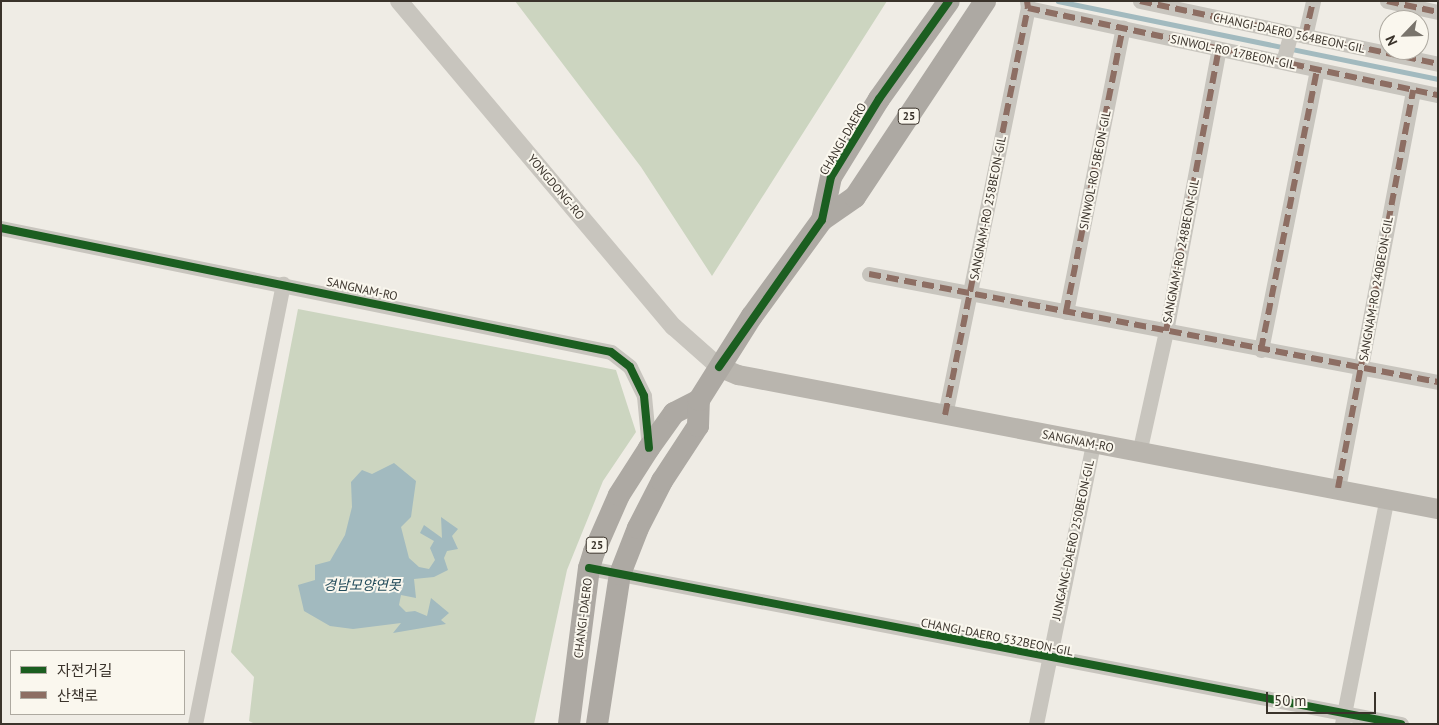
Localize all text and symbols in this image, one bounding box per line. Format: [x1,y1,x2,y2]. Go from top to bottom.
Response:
street label: CHANGI-DAERO 564BEON-GIL [1212,10,1366,56]
north arrow [1379,10,1429,60]
street label: SINWOL-RO 17BEON-GIL [1169,32,1297,72]
text: N [1381,33,1401,49]
street label: CHANGI-DAERO [817,100,869,178]
road number: 25 [898,108,920,124]
street label: SINWOL-RO 5BEON-GIL [1076,109,1114,231]
street label: SANGNAM-RO 258BEON-GIL [967,135,1009,281]
street label: YONGDONG-RO [525,152,587,222]
street label: SANGNAM-RO 248BEON-GIL [1160,178,1202,324]
street label: SANGNAM-RO 240BEON-GIL [1356,216,1396,362]
street label: SANGNAM-RO [325,274,399,304]
street label: SANGNAM-RO [1041,427,1115,455]
street label: JUNGANG-DAERO 250BEON-GIL [1049,459,1097,621]
road number: 25 [586,536,608,554]
water label: 경남모양연못 [323,577,401,593]
street label: CHANGI-DAERO [571,577,595,659]
street label: CHANGI-DAERO 532BEON-GIL [920,615,1074,659]
legend [10,650,185,715]
text: 자전거길 [57,661,112,680]
scale bar [1269,682,1379,714]
text: 산책로 [57,686,98,705]
text: 50 m [1274,691,1307,710]

